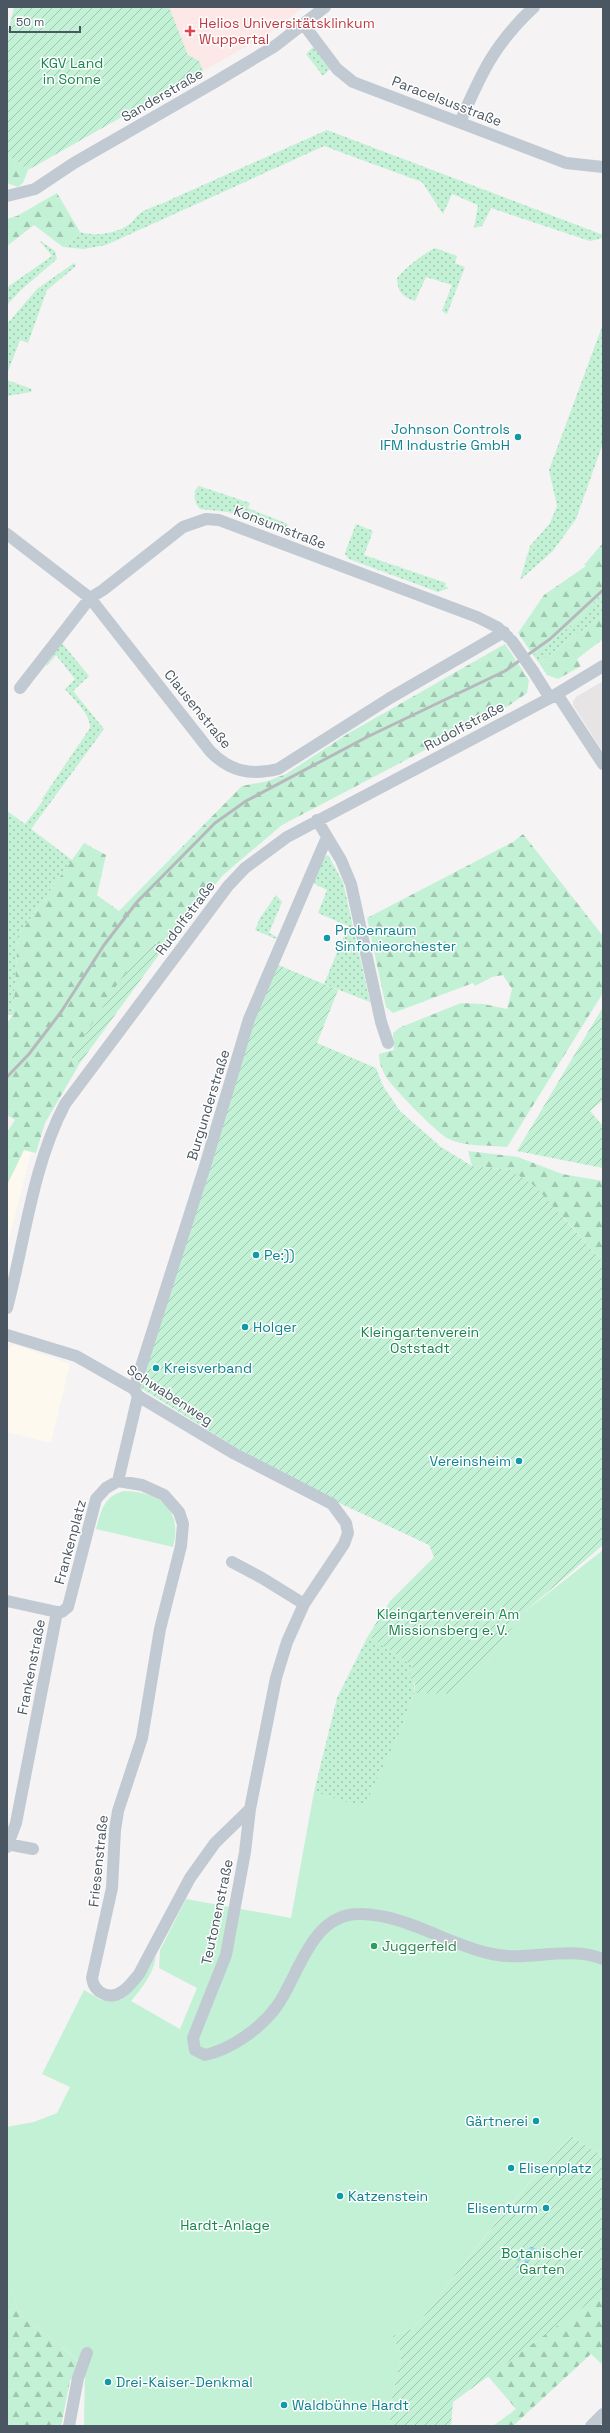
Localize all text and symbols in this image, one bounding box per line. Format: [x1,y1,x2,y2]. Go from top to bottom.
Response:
scale bar [10,8,80,34]
text: 50 m [16,14,44,30]
place label: Helios Universitätsklinkum Wuppertal [199,14,375,48]
marker: Helios Universitätsklinkum Wuppertal [184,25,196,37]
park label: KGV Land in Sonne [41,54,103,88]
street label: Sanderstraße [118,64,206,126]
street label: Paracelsusstraße [389,72,505,130]
place label: Johnson Controls IFM Industrie GmbH [380,420,510,454]
marker: Johnson Controls IFM Industrie GmbH [513,432,523,442]
street label: Konsumstraße [231,501,329,553]
street label: Clausenstraße [161,666,235,752]
street label: Rudolfstraße [421,697,507,755]
street label: Rudolfstraße [151,877,219,959]
place label: Probenraum Sinfonieorchester [335,921,456,955]
marker: Probenraum Sinfonieorchester [322,933,332,943]
street label: Burgunderstraße [183,1047,233,1163]
place label: Pe:)) [264,1246,295,1264]
marker: Pe:)) [251,1250,261,1260]
place label: Holger [253,1318,297,1336]
marker: Holger [240,1322,250,1332]
park label: Kleingartenverein Oststadt [361,1323,479,1357]
place label: Kreisverband [164,1359,252,1377]
street label: Schwabenweg [124,1361,216,1429]
marker: Kreisverband [151,1363,161,1373]
place label: Vereinsheim [430,1452,511,1470]
marker: Vereinsheim [514,1456,524,1466]
street label: Frankenplatz [50,1498,90,1586]
park label: Kleingartenverein Am Missionsberg e. V. [377,1605,519,1639]
street label: Frankenstraße [13,1618,49,1716]
street label: Friesenstraße [84,1814,112,1908]
street label: Teutonenstraße [197,1857,237,1967]
place label: Juggerfeld [382,1937,457,1955]
marker: Juggerfeld [369,1941,379,1951]
place label: Gärtnerei [465,2112,528,2130]
marker: Gärtnerei [531,2116,541,2126]
place label: Elisenplatz [519,2159,592,2177]
marker: Elisenplatz [506,2163,516,2173]
place label: Katzenstein [348,2187,428,2205]
marker: Katzenstein [335,2191,345,2201]
place label: Elisenturm [467,2199,538,2217]
marker: Elisenturm [541,2203,551,2213]
park label: Hardt-Anlage [180,2216,270,2234]
park label: Botanischer Garten [501,2244,583,2278]
place label: Drei-Kaiser-Denkmal [116,2373,253,2391]
marker: Drei-Kaiser-Denkmal [103,2377,113,2387]
place label: Waldbühne Hardt [292,2396,409,2414]
marker: Waldbühne Hardt [279,2400,289,2410]

